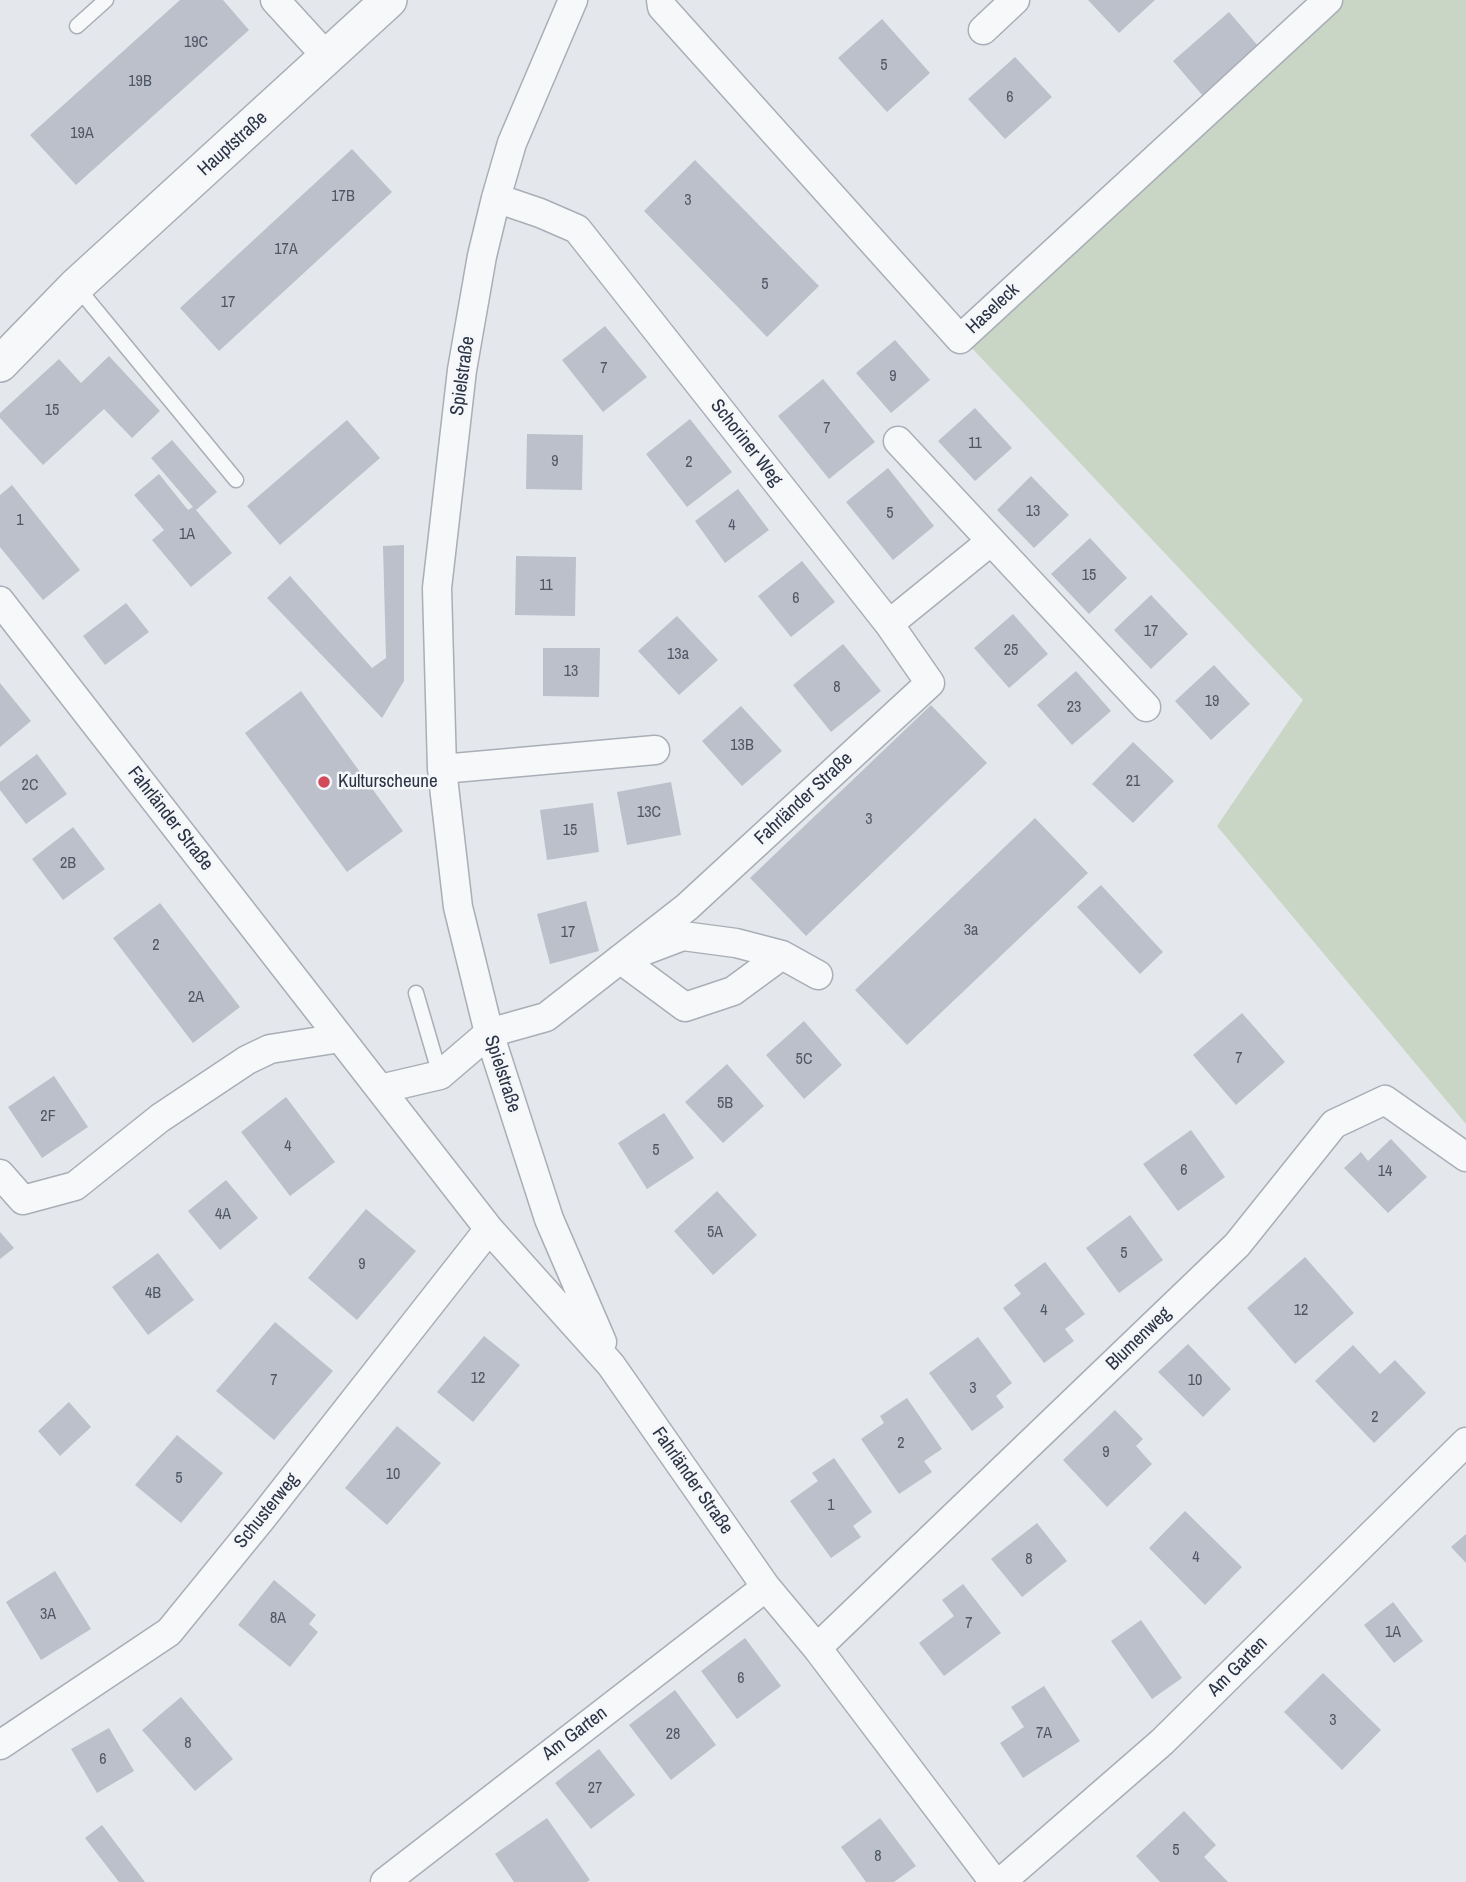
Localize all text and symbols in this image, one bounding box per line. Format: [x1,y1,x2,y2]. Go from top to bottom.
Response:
house number: 19C [184,33,208,53]
house number: 5 [880,56,888,76]
house number: 19B [128,72,152,92]
house number: 6 [1006,88,1014,108]
street label: Hauptstraße [194,107,272,181]
house number: 19A [70,124,94,144]
house number: 17B [331,187,355,207]
house number: 3 [684,191,692,211]
house number: 17A [274,240,298,260]
house number: 5 [761,275,769,295]
street label: Haseleck [962,279,1024,339]
house number: 17 [221,293,235,313]
street label: Spielstraße [446,335,480,417]
house number: 7 [600,359,608,379]
house number: 9 [889,367,897,387]
street label: Schoriner Weg [705,395,787,491]
house number: 15 [45,401,59,421]
house number: 7 [823,419,831,439]
house number: 11 [968,434,982,454]
house number: 9 [551,452,559,472]
house number: 2 [685,453,693,473]
house number: 13 [1026,502,1040,522]
house number: 5 [886,504,894,524]
house number: 1 [16,511,24,531]
house number: 4 [728,516,736,536]
house number: 1A [179,525,195,545]
house number: 15 [1082,566,1096,586]
house number: 11 [539,576,553,596]
house number: 6 [792,589,800,609]
house number: 17 [1144,622,1158,642]
house number: 25 [1004,641,1018,661]
house number: 13a [667,645,689,665]
house number: 13 [564,662,578,682]
house number: 8 [833,678,841,698]
house number: 19 [1205,692,1219,712]
house number: 23 [1067,698,1081,718]
house number: 13B [730,736,754,756]
street label: Fahrländer Straße [750,748,858,850]
street label: Fahrländer Straße [122,762,218,876]
place label: Kulturscheune [338,771,438,793]
house number: 21 [1126,772,1140,792]
marker: Kulturscheune [316,774,332,790]
house number: 2C [22,776,38,796]
house number: 13C [637,803,661,823]
house number: 3 [865,810,873,830]
house number: 15 [563,821,577,841]
house number: 2B [60,854,76,874]
house number: 3a [964,921,978,941]
house number: 17 [561,923,575,943]
house number: 2 [152,936,160,956]
house number: 2A [188,988,204,1008]
street label: Spielstraße [479,1033,525,1115]
house number: 7 [1235,1049,1243,1069]
house number: 5C [796,1050,812,1070]
house number: 5B [717,1094,733,1114]
house number: 2F [40,1107,56,1127]
house number: 4 [284,1137,292,1157]
house number: 5 [652,1141,660,1161]
house number: 6 [1180,1161,1188,1181]
house number: 14 [1378,1162,1392,1182]
house number: 4A [215,1205,231,1225]
house number: 5A [707,1223,723,1243]
house number: 5 [1120,1244,1128,1264]
house number: 9 [358,1255,366,1275]
house number: 4B [145,1284,161,1304]
house number: 4 [1040,1301,1048,1321]
house number: 12 [1294,1301,1308,1321]
street label: Blumenweg [1102,1303,1176,1375]
house number: 12 [471,1369,485,1389]
house number: 7 [270,1371,278,1391]
house number: 10 [1188,1371,1202,1391]
house number: 3 [969,1379,977,1399]
house number: 2 [1371,1408,1379,1428]
street label: Fahrländer Straße [647,1423,737,1539]
house number: 2 [897,1434,905,1454]
house number: 9 [1102,1443,1110,1463]
house number: 10 [386,1465,400,1485]
house number: 5 [175,1469,183,1489]
street label: Schusterweg [230,1469,304,1553]
house number: 1 [827,1496,835,1516]
house number: 4 [1192,1548,1200,1568]
house number: 8 [1025,1550,1033,1570]
house number: 3A [40,1605,56,1625]
house number: 8A [270,1609,286,1629]
house number: 7 [965,1614,973,1634]
house number: 1A [1385,1623,1401,1643]
street label: Am Garten [1203,1632,1273,1702]
house number: 6 [737,1669,745,1689]
street label: Am Garten [538,1702,612,1766]
house number: 3 [1329,1711,1337,1731]
house number: 7A [1036,1724,1052,1744]
house number: 28 [666,1725,680,1745]
house number: 8 [184,1734,192,1754]
house number: 6 [99,1750,107,1770]
house number: 27 [588,1779,602,1799]
house number: 5 [1172,1841,1180,1861]
house number: 8 [874,1847,882,1867]

